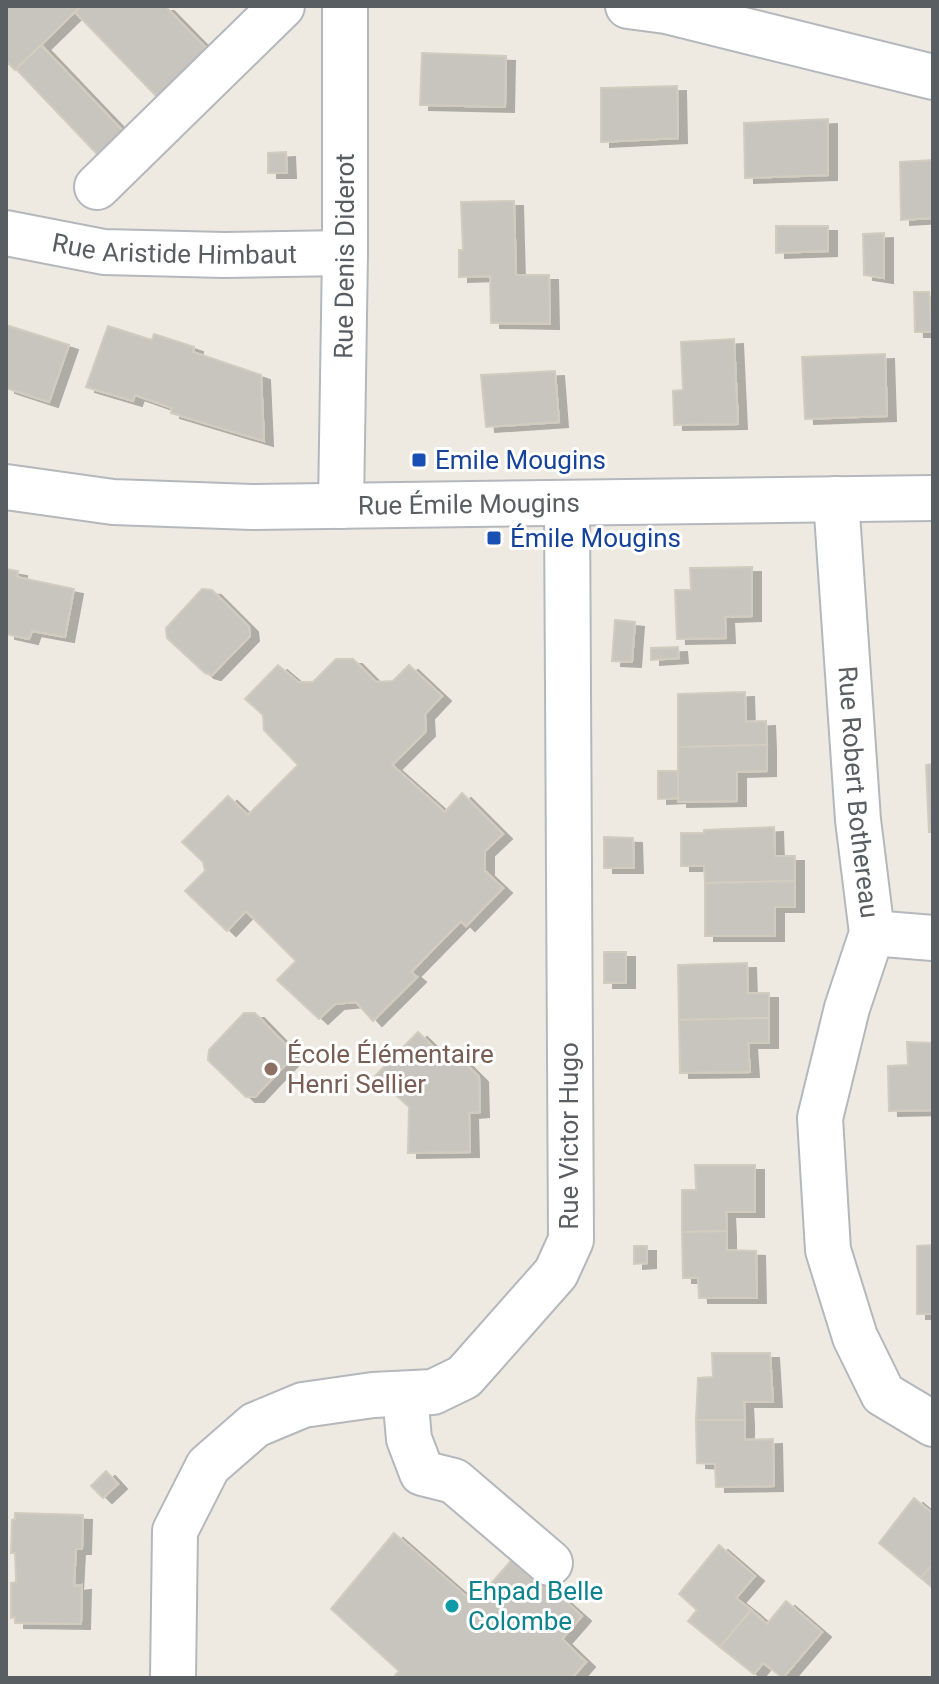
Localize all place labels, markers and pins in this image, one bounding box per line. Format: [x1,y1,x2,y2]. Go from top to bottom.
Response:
place label: Emile Mougins [435,445,606,475]
marker: Emile Mougins [410,451,428,469]
place label: Émile Mougins [510,523,681,553]
marker: Émile Mougins [485,529,503,547]
place label: École Élémentaire Henri Sellier [287,1039,494,1099]
marker: École Élémentaire Henri Sellier [262,1060,280,1078]
place label: Ehpad Belle Colombe [468,1576,603,1636]
marker: Ehpad Belle Colombe [443,1597,461,1615]

